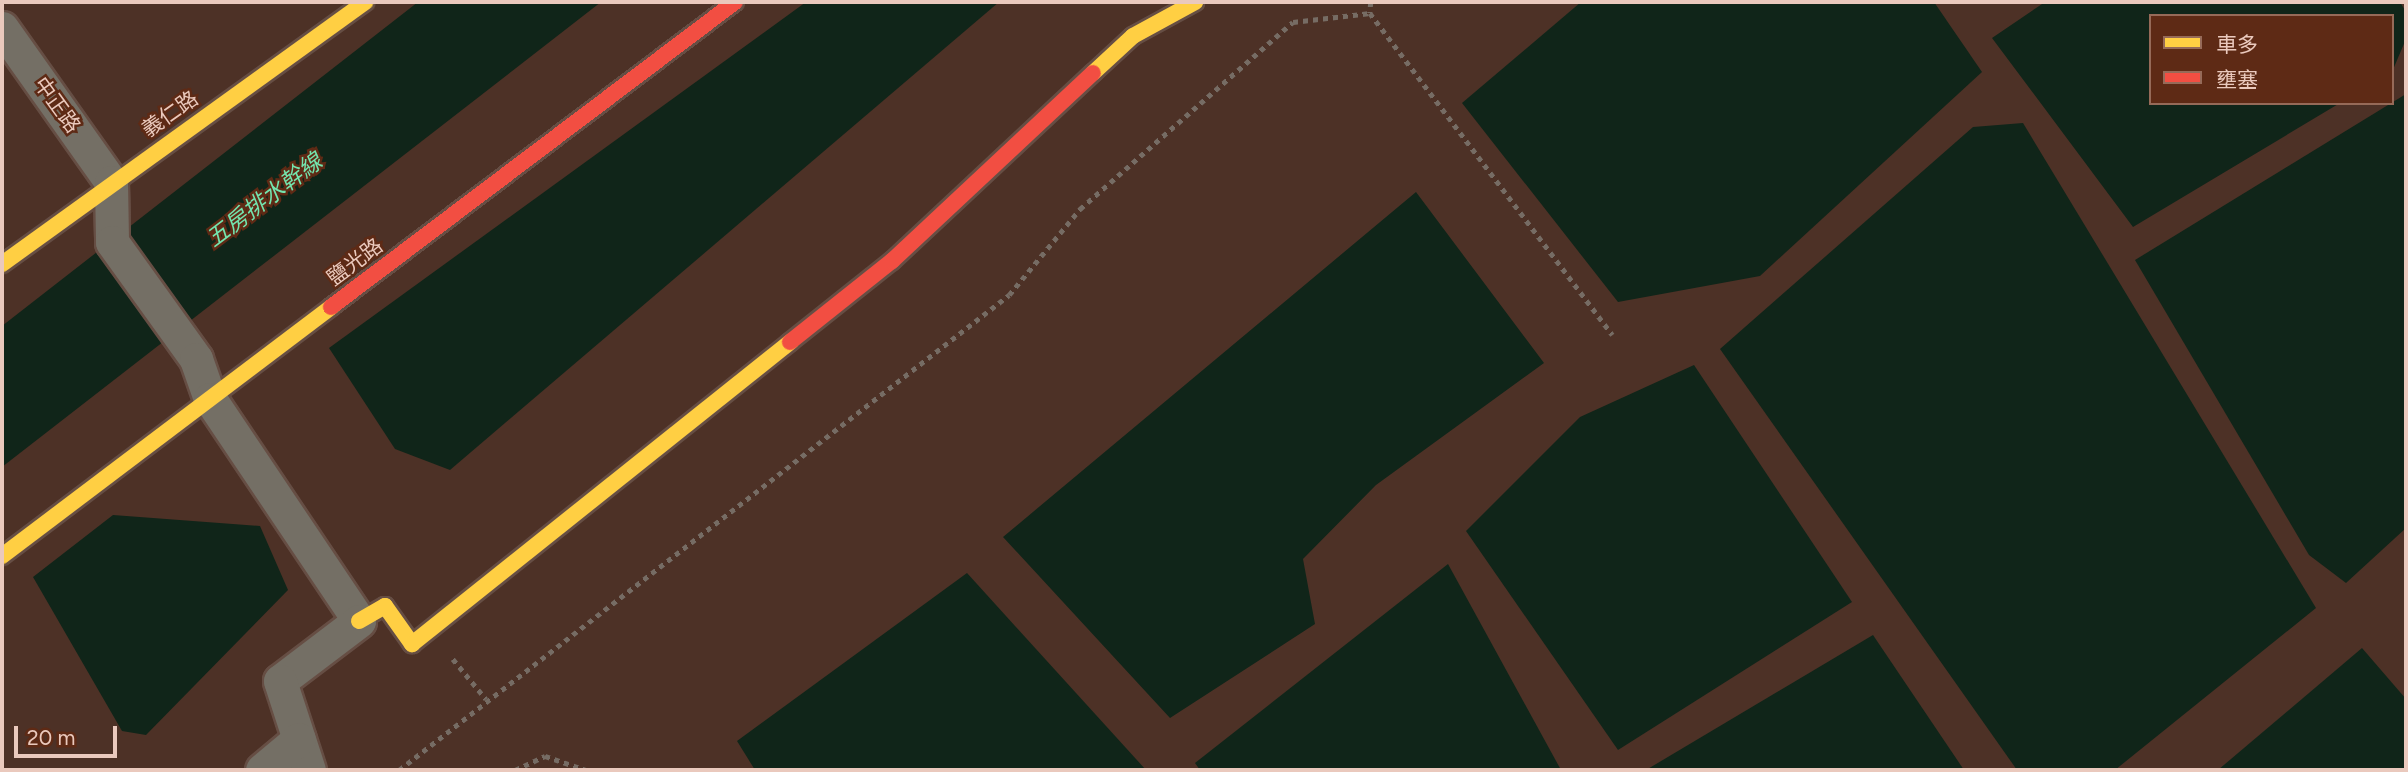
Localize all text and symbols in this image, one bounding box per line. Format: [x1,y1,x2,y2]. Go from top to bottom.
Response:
legend [2149,14,2394,105]
text: 車多 [2216,32,2258,57]
text: 壅塞 [2216,67,2258,92]
street label: 中正路 [28,72,86,138]
street label: 義仁路 [137,86,203,142]
water label: 五房排水幹線 [201,147,327,253]
street label: 鹽光路 [322,233,388,291]
scale bar [18,712,121,756]
text: 20 m [27,725,75,750]

